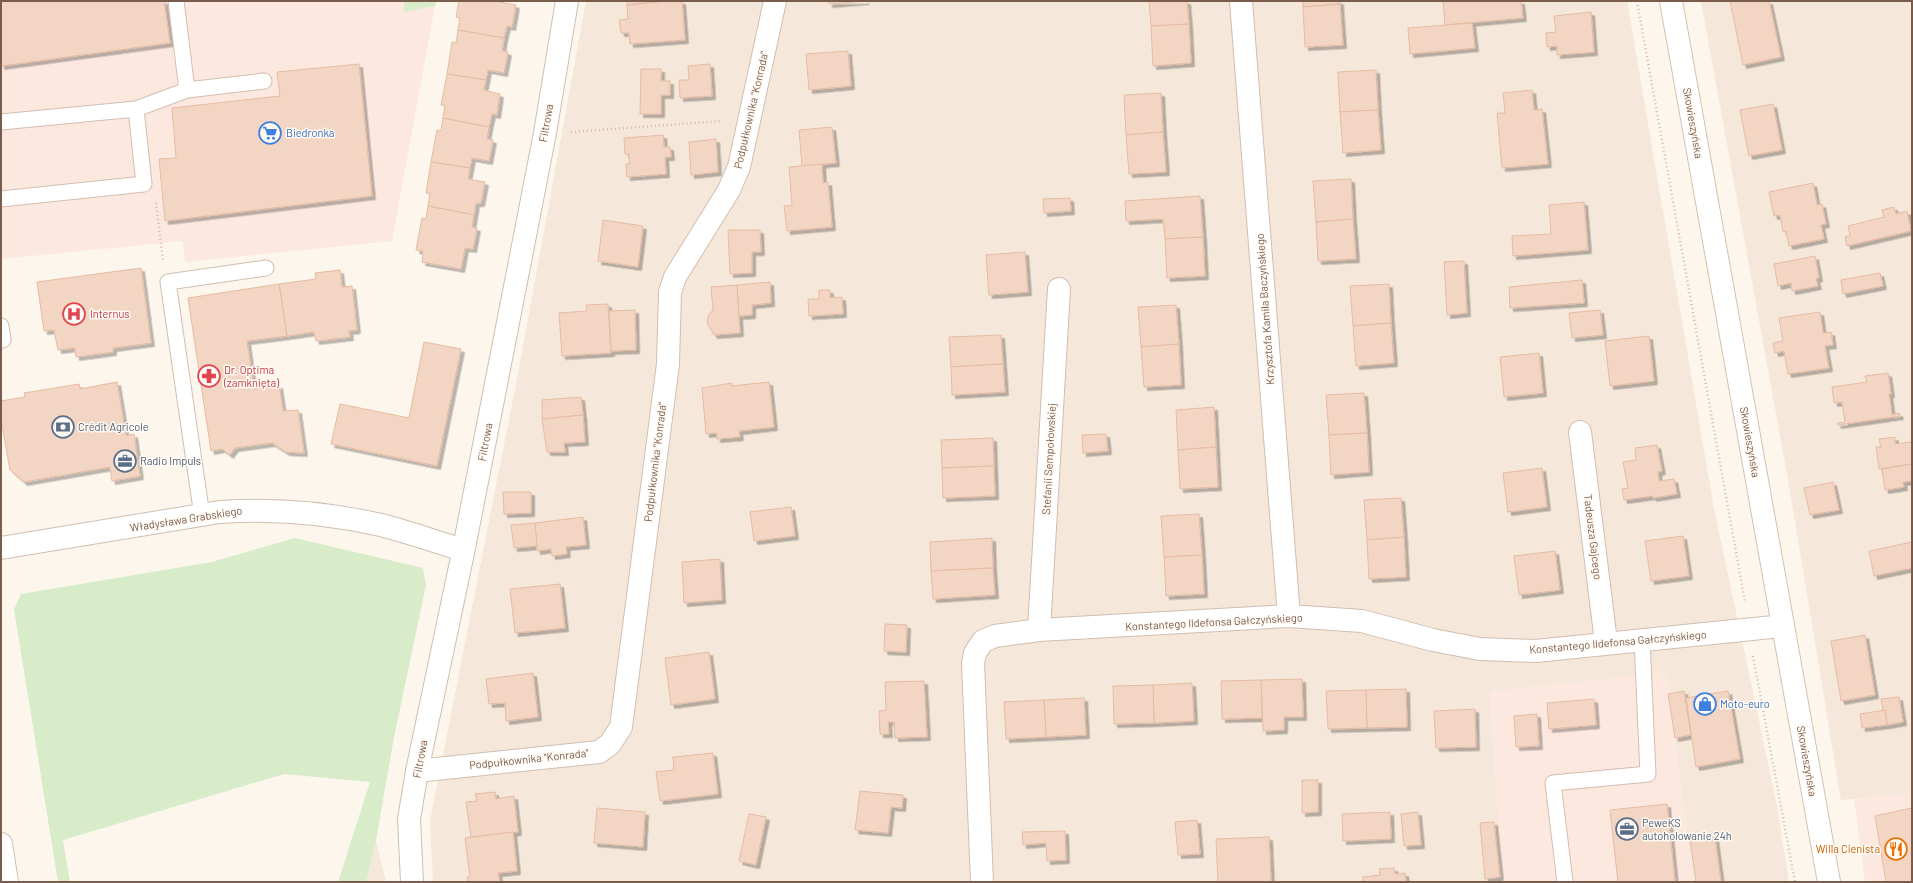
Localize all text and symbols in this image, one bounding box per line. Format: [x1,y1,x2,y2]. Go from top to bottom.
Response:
street label: Podpułkownika "Konrada" [731,50,770,170]
street label: Skowieszyńska [1681,87,1706,159]
street label: Filtrowa [536,103,555,143]
supermarket icon: Biedronka [257,120,283,146]
place label: Biedronka [286,126,334,139]
street label: Krzysztofa Kamila Baczyńskiego [1253,233,1276,385]
hospital icon: Internus [61,301,87,327]
place label: Internus [90,307,130,320]
pharmacy icon: Dr. Optima (zamknięta) [196,363,222,389]
place label: Dr. Optima (zamknięta) [223,363,279,389]
street label: Podpułkownika "Konrada" [641,401,668,522]
street label: Stefanii Sempołowskiej [1039,403,1058,515]
street label: Skowieszyńska [1738,406,1763,478]
bank icon: Crédit Agricole [50,414,76,440]
place label: Crédit Agricole [78,420,149,433]
street label: Filtrowa [474,422,495,462]
office icon: Radio Impuls [112,448,138,474]
place label: Radio Impuls [140,454,201,467]
street label: Tadeusza Gajcego [1582,494,1605,580]
street label: Władysława Grabskiego [129,503,243,534]
street label: Konstantego Ildefonsa Gałczyńskiego [1125,610,1303,633]
street label: Konstantego Ildefonsa Gałczyńskiego [1529,627,1707,656]
shop icon: Moto-euro [1692,691,1718,717]
place label: Moto-euro [1720,697,1770,710]
street label: Skowieszyńska [1795,725,1820,797]
street label: Filtrowa [409,739,430,779]
street label: Podpułkownika "Konrada" [468,746,590,771]
office icon: PeweKS autoholowanie 24h [1614,816,1640,842]
place label: PeweKS autoholowanie 24h [1642,816,1732,842]
restaurant icon: Willa Cienista [1883,836,1909,862]
place label: Willa Cienista [1816,842,1880,855]

